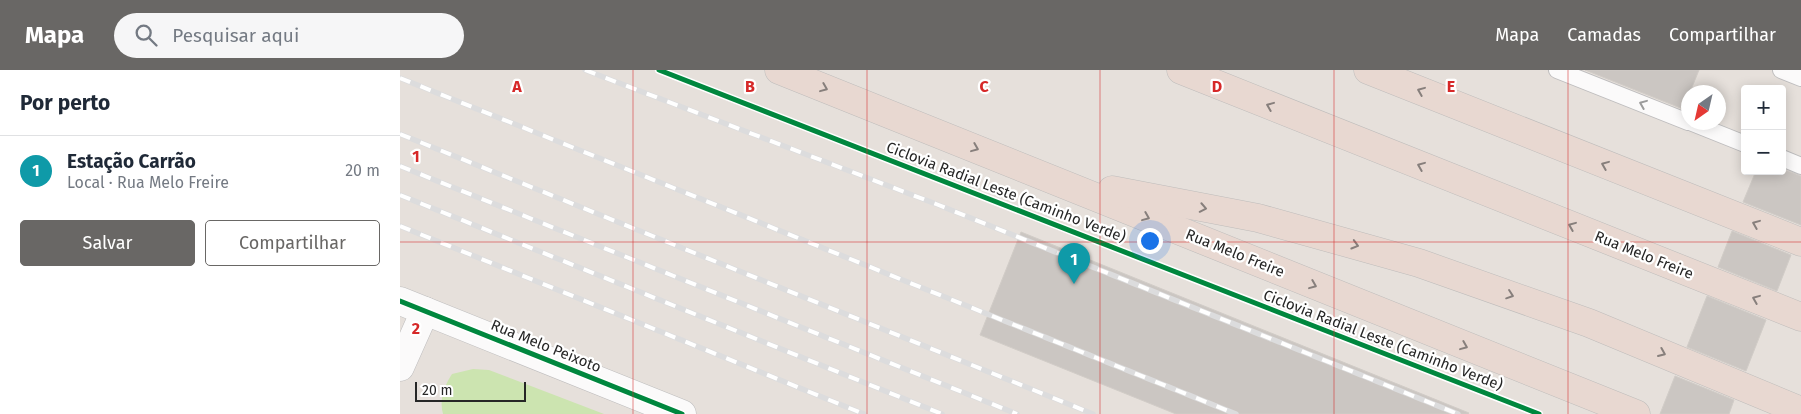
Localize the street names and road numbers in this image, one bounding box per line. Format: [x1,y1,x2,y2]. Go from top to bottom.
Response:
street label: Ciclovia Radial Leste (Caminho Verde) [884,138,1128,246]
street label: Rua Melo Freire [1183,225,1287,281]
street label: Rua Melo Freire [1592,227,1696,283]
street label: Ciclovia Radial Leste (Caminho Verde) [1261,286,1505,394]
street label: Rua Melo Peixoto [488,316,604,376]

